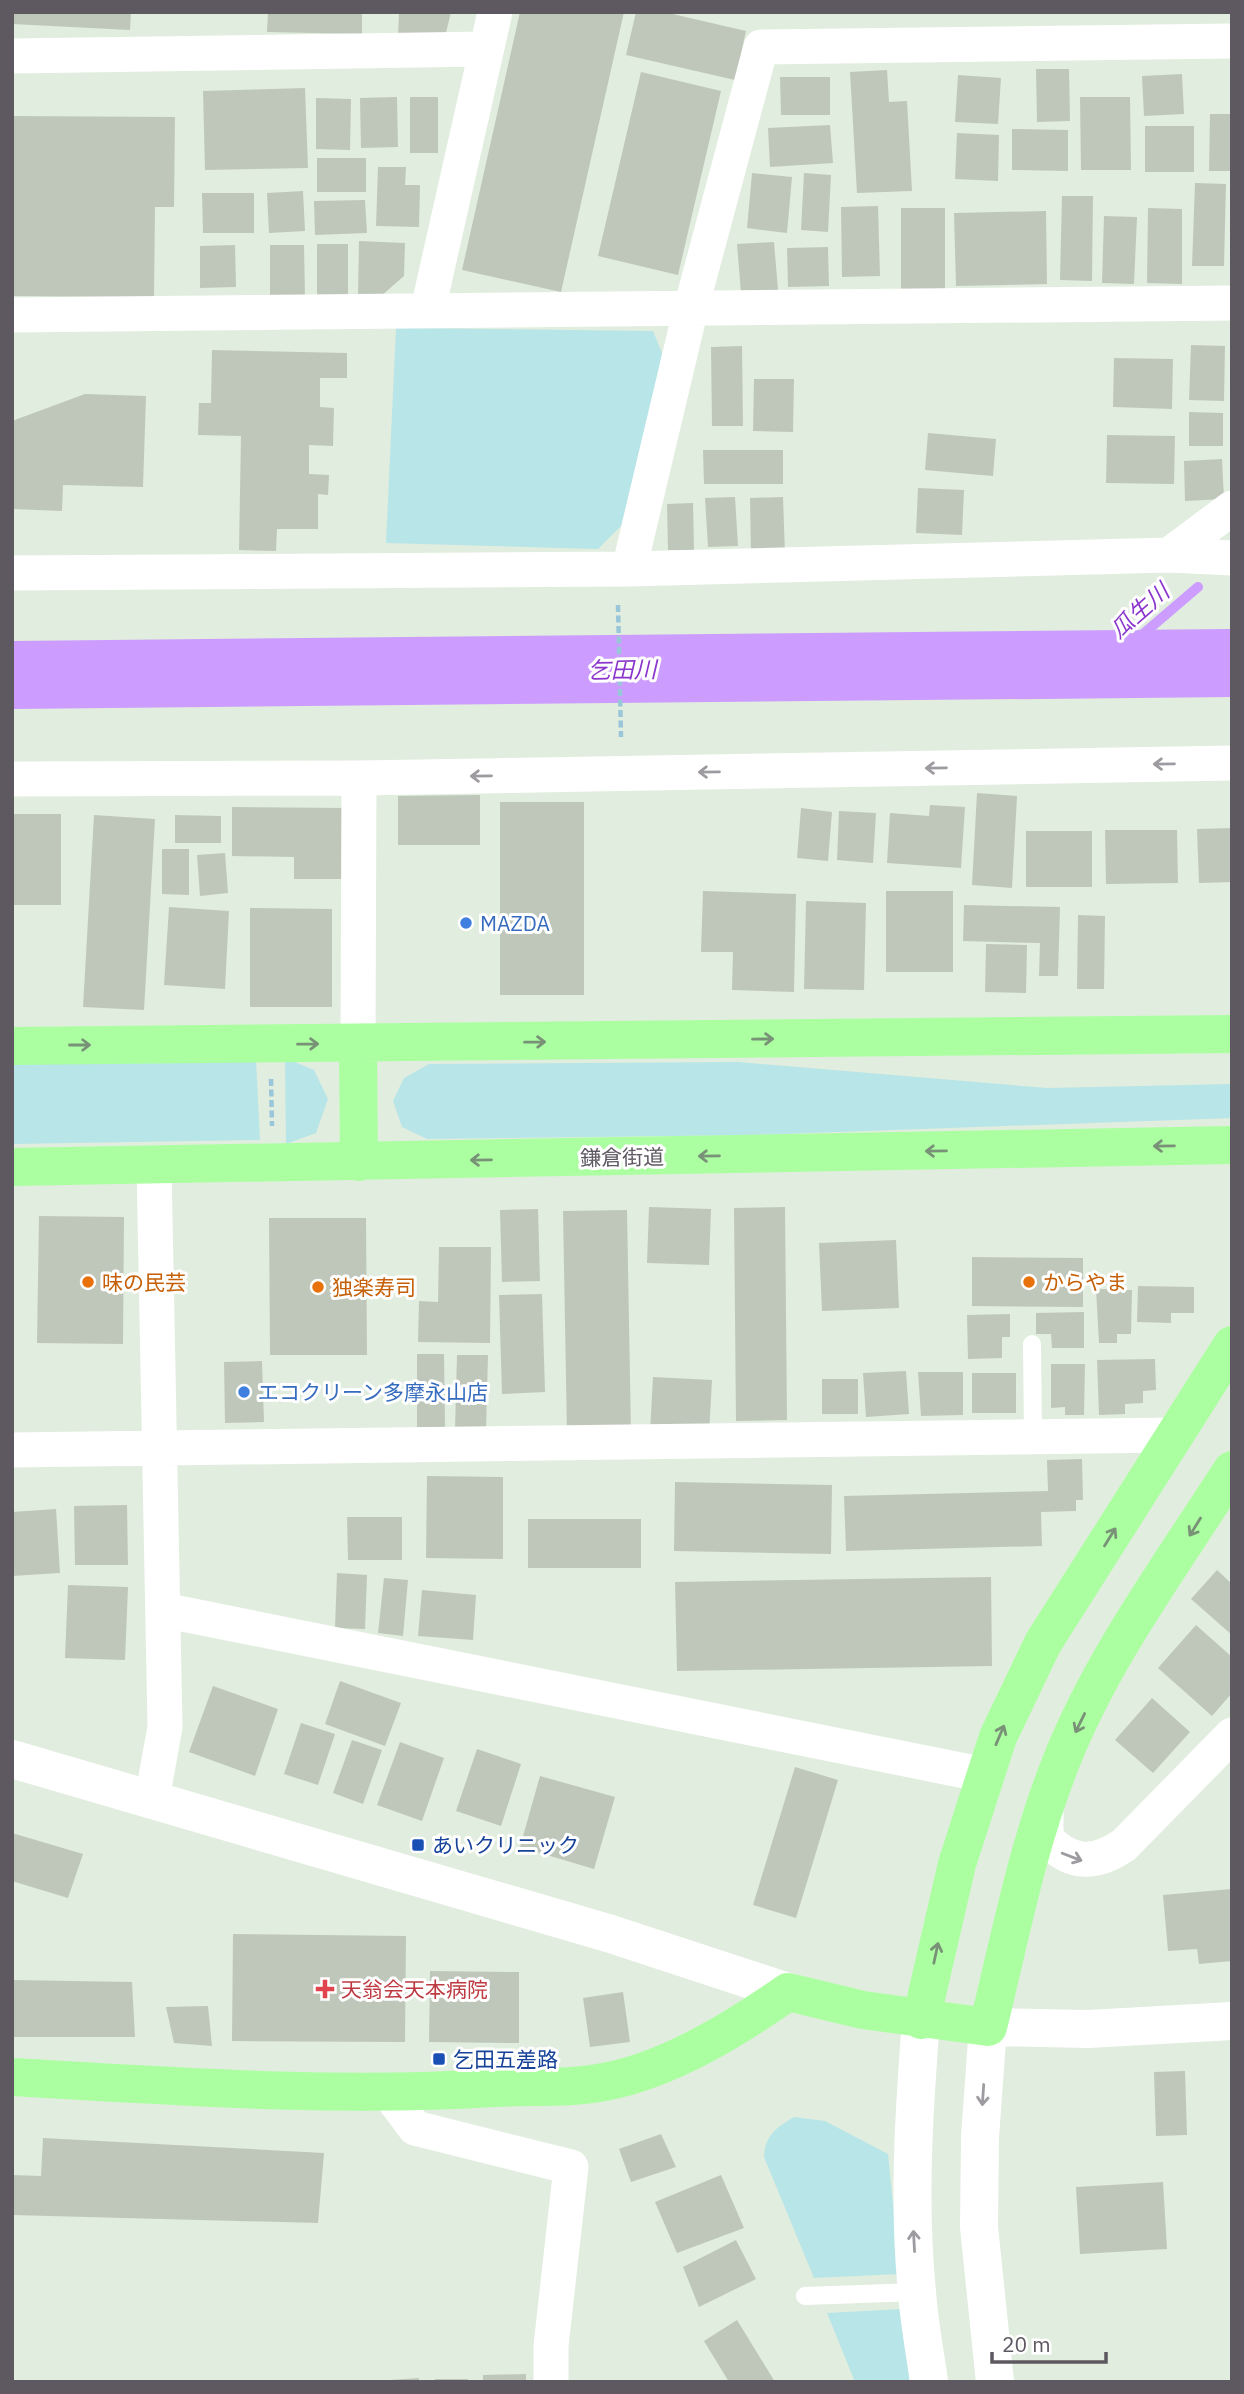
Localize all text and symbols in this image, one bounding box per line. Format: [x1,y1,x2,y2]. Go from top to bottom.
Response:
water label: 瓜生川 [1103,574,1177,644]
water label: 乞田川 [587,653,660,685]
one-way arrow [1152,758,1175,771]
one-way arrow [925,761,948,775]
one-way arrow [697,765,720,779]
one-way arrow [470,769,493,783]
place label: MAZDA [480,909,550,937]
marker: MAZDA [458,915,474,931]
one-way arrow [751,1032,774,1046]
one-way arrow [524,1035,547,1049]
one-way arrow [296,1037,319,1051]
one-way arrow [69,1038,92,1052]
one-way arrow [1152,1140,1175,1153]
street label: 鎌倉街道 [580,1142,664,1172]
one-way arrow [925,1144,948,1158]
one-way arrow [697,1149,720,1162]
one-way arrow [470,1153,493,1167]
place label: 味の民芸 [102,1268,186,1296]
place label: からやま [1043,1268,1127,1296]
place label: 独楽寿司 [332,1273,416,1301]
marker: 味の民芸 [80,1274,96,1290]
marker: からやま [1021,1274,1037,1290]
marker: 独楽寿司 [310,1279,326,1295]
place label: エコクリーン多摩永山店 [258,1378,488,1406]
marker: エコクリーン多摩永山店 [236,1384,252,1400]
one-way arrow [1188,1517,1202,1537]
one-way arrow [1104,1527,1118,1547]
one-way arrow [1072,1712,1086,1733]
one-way arrow [994,1725,1007,1746]
place label: あいクリニック [432,1831,579,1859]
marker: あいクリニック [410,1837,426,1853]
one-way arrow [1061,1851,1083,1864]
one-way arrow [930,1942,943,1965]
place label: 天翁会天本病院 [341,1975,488,2003]
marker: 天翁会天本病院 [315,1979,335,1999]
place label: 乞田五差路 [453,2045,558,2073]
marker: 乞田五差路 [431,2051,447,2067]
one-way arrow [976,2083,989,2106]
one-way arrow [907,2230,920,2253]
scale bar [992,2320,1106,2364]
text: 20 m [1002,2330,1051,2358]

